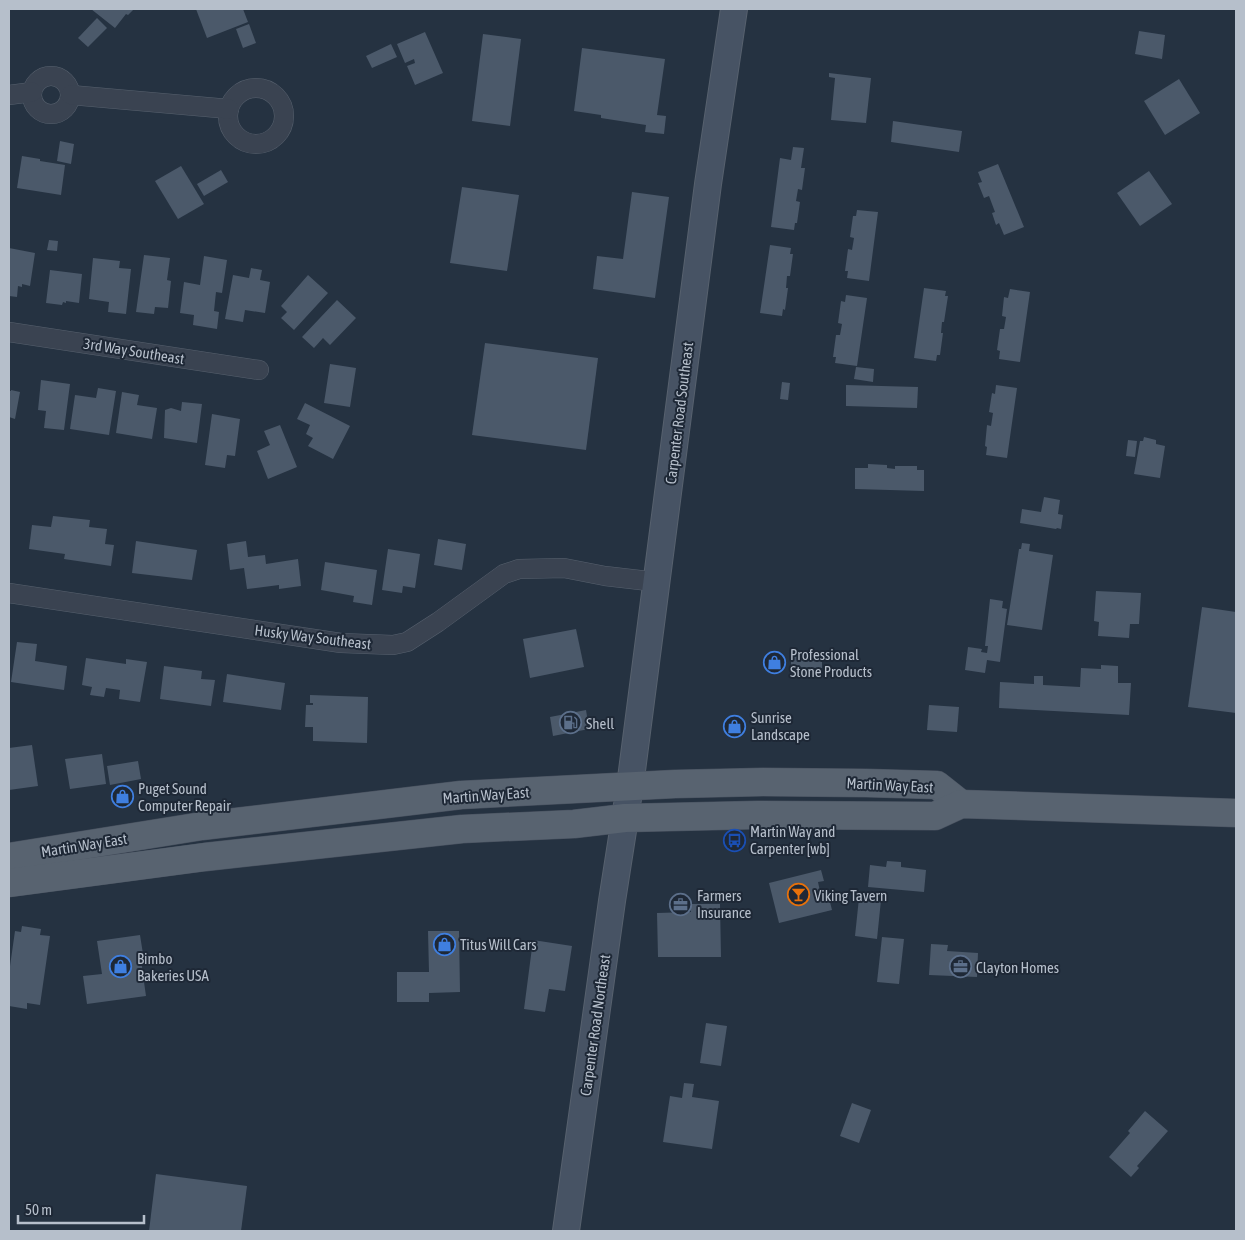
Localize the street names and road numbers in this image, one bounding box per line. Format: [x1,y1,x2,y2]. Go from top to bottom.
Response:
street label: 3rd Way Southeast [82,335,186,367]
street label: Carpenter Road Southeast [662,341,696,485]
street label: Husky Way Southeast [254,621,372,653]
street label: Martin Way East [846,774,934,796]
street label: Martin Way East [442,783,530,807]
street label: Martin Way East [40,830,128,860]
street label: Carpenter Road Northeast [577,953,613,1097]

